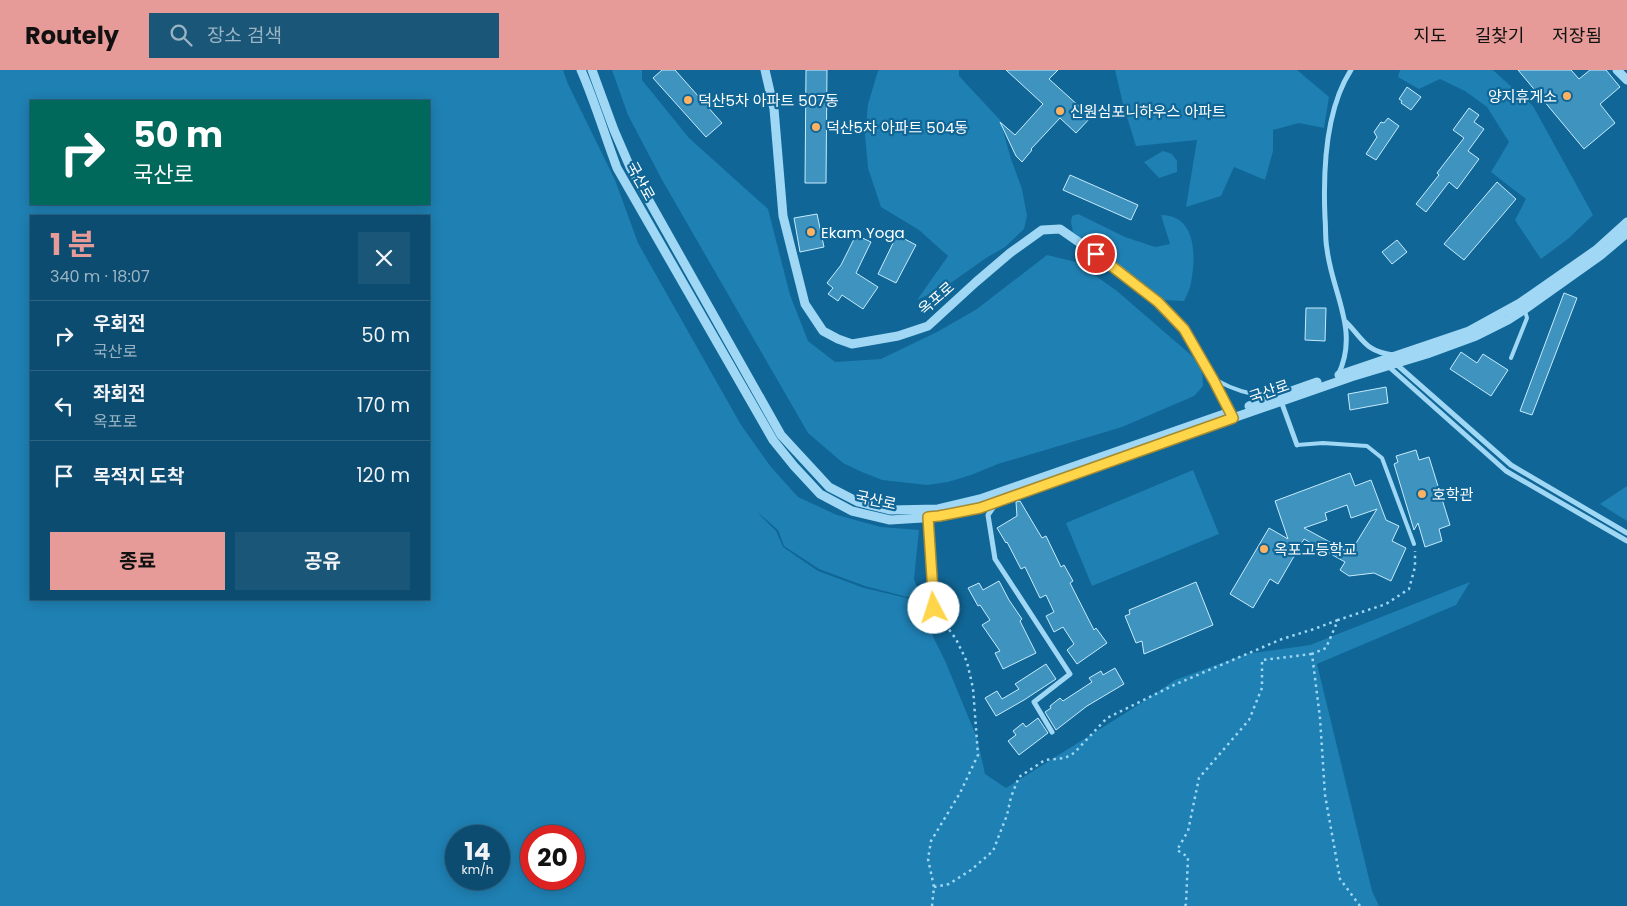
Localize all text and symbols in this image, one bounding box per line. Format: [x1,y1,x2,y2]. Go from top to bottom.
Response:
search box [149,13,499,58]
text: Routely [25,19,119,52]
icon: search [167,21,195,49]
text: 장소 검색 [207,22,282,49]
text: 지도 [1414,23,1447,48]
text: 길찾기 [1475,23,1524,48]
text: 저장됨 [1552,23,1602,48]
place label: 양지휴게소 [1488,86,1557,107]
place label: 덕산5차 아파트 507동 [698,90,839,111]
marker: 양지휴게소 [1561,90,1573,102]
marker: 덕산5차 아파트 507동 [682,94,694,106]
place label: 신원심포니하우스 아파트 [1070,101,1226,122]
marker: 신원심포니하우스 아파트 [1054,105,1066,117]
text: 50 m [133,110,223,159]
place label: 덕산5차 아파트 504동 [826,117,968,138]
icon: right [50,120,115,185]
marker: 덕산5차 아파트 504동 [810,121,822,133]
street label: 국산로 [622,158,660,204]
text: 국산로 [133,159,194,190]
place label: Ekam Yoga [821,222,905,243]
text: 1 분 [50,223,95,266]
marker: Ekam Yoga [805,226,817,238]
button: close [358,232,410,284]
pin [1075,233,1117,275]
icon: arrive [1082,240,1110,268]
text: 340 m · 18:07 [50,265,150,288]
street label: 옥포로 [913,276,959,320]
text: 우회전 [93,310,145,337]
icon: right [50,322,78,350]
text: 50 m [361,322,410,349]
text: 국산로 [93,340,137,363]
street label: 국산로 [1246,374,1292,408]
text: 좌회전 [93,380,145,407]
icon: left [50,392,78,420]
text: 170 m [357,392,410,419]
text: 옥포로 [93,410,137,433]
icon: arrive [50,462,78,490]
text: 120 m [356,462,410,489]
text: 목적지 도착 [93,463,184,490]
place label: 호학관 [1432,484,1474,505]
street label: 국산로 [854,485,898,515]
marker: 호학관 [1416,488,1428,500]
button: 종료 [50,532,225,590]
button: 공유 [235,532,410,590]
place label: 옥포고등학교 [1274,539,1357,560]
marker: 옥포고등학교 [1258,543,1270,555]
position arrow [907,581,959,633]
speed limit sign: 20 [520,825,585,890]
text: 14 [464,834,491,869]
text: km/h [462,861,493,878]

